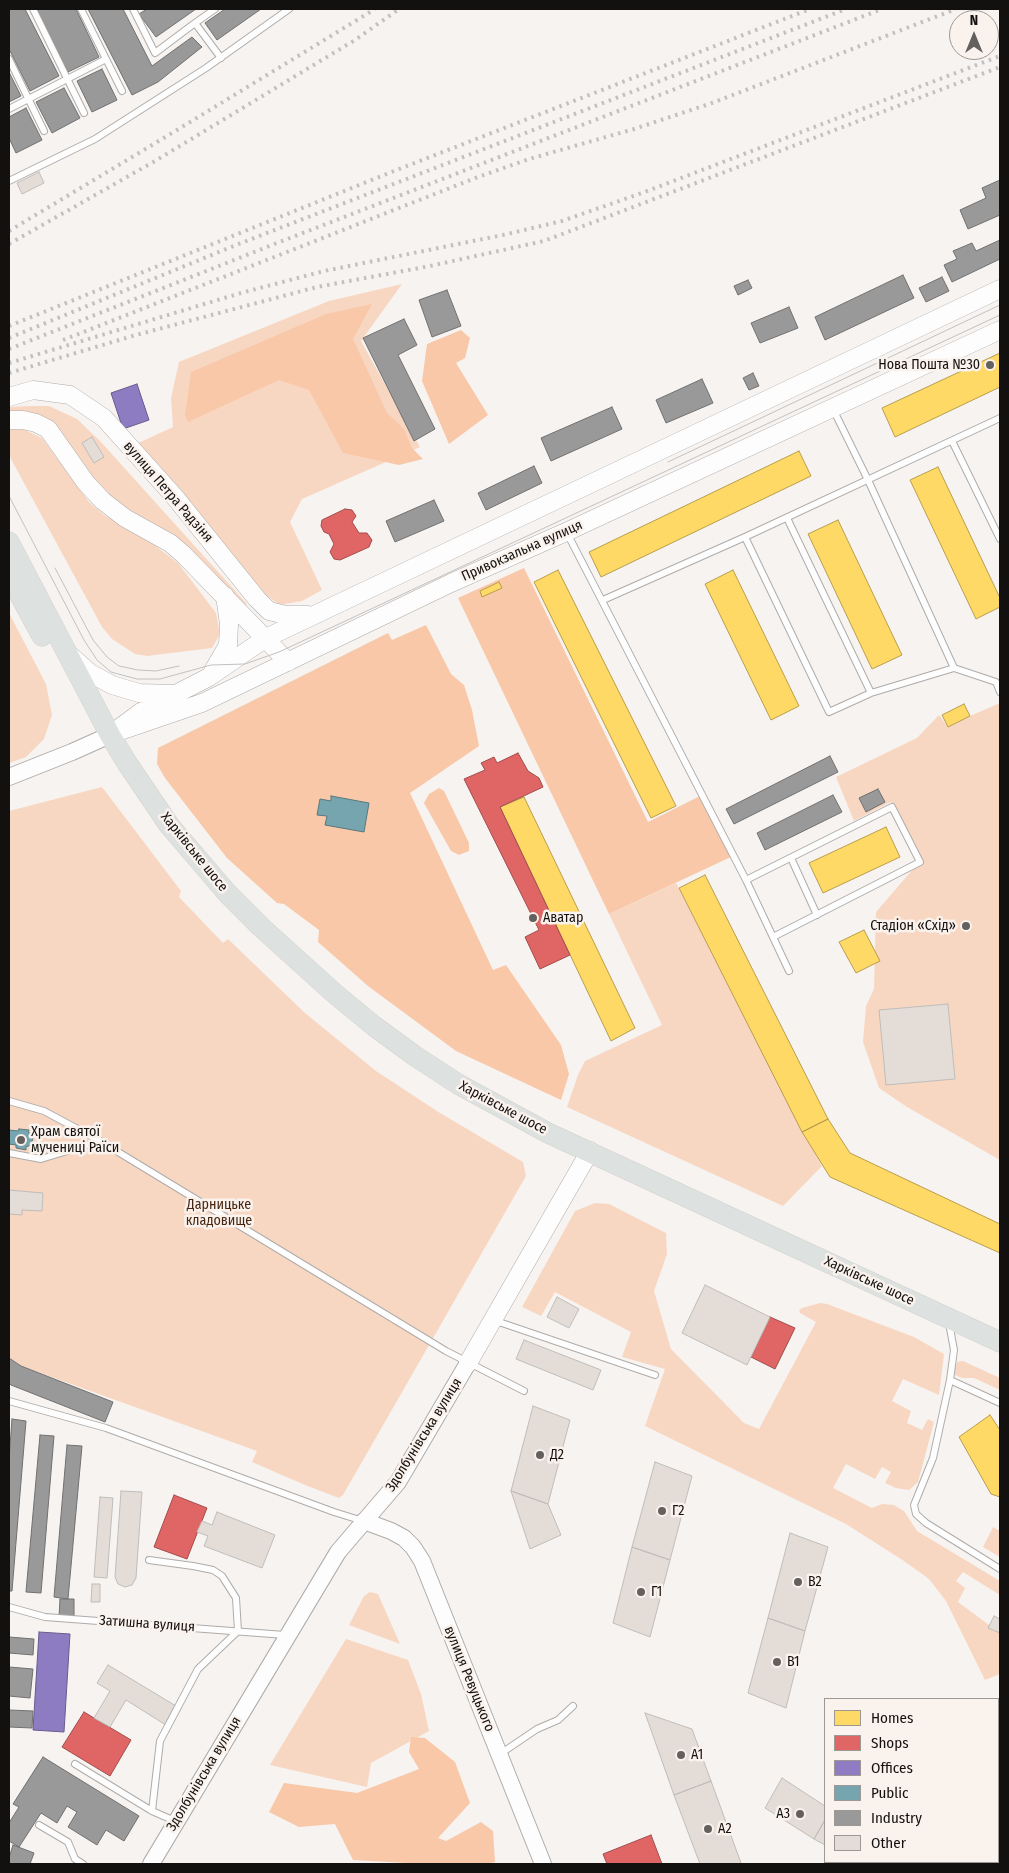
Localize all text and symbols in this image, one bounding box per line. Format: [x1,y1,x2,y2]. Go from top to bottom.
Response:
north arrow [949,10,999,60]
text: N [970,12,978,29]
place label: Нова Пошта №30 [878,357,980,373]
marker: Нова Пошта №30 [984,359,996,371]
street label: вулиця Петра Радзіня [120,438,216,546]
street label: Привокзальна вулиця [459,517,585,585]
street label: Харківське шосе [157,809,231,895]
place label: Аватар [543,910,583,926]
marker: Аватар [527,912,539,924]
place label: Стадіон «Схід» [870,918,956,934]
marker: Стадіон «Схід» [960,920,972,932]
street label: Харківське шосе [456,1078,550,1138]
place label: Храм святої мучениці Раїси [31,1124,119,1156]
marker: Храм святої мучениці Раїси [15,1134,27,1146]
park label: Дарницьке кладовище [186,1197,252,1230]
street label: Харківське шосе [821,1253,917,1309]
street label: Здолбунівська вулиця [382,1375,466,1495]
place label: Д2 [550,1447,564,1463]
marker: Д2 [534,1449,546,1461]
place label: Г2 [672,1503,684,1519]
marker: Г2 [656,1505,668,1517]
place label: В2 [808,1574,822,1590]
marker: В2 [792,1576,804,1588]
place label: Г1 [651,1584,662,1600]
marker: Г1 [635,1586,647,1598]
street label: Затишна вулиця [99,1612,195,1636]
street label: вулиця Ревуцького [440,1624,498,1734]
place label: В1 [787,1654,800,1670]
marker: В1 [771,1656,783,1668]
legend [824,1698,999,1863]
text: Homes [871,1709,913,1727]
street label: Здолбунівська вулиця [163,1714,245,1834]
text: Shops [871,1734,909,1752]
place label: А1 [691,1747,703,1763]
marker: А1 [675,1749,687,1761]
text: Offices [871,1759,913,1777]
text: Public [871,1784,908,1802]
place label: А3 [776,1806,790,1822]
marker: А3 [794,1808,806,1820]
text: Industry [871,1809,922,1827]
place label: А2 [718,1821,732,1837]
marker: А2 [702,1823,714,1835]
text: Other [871,1834,906,1852]

